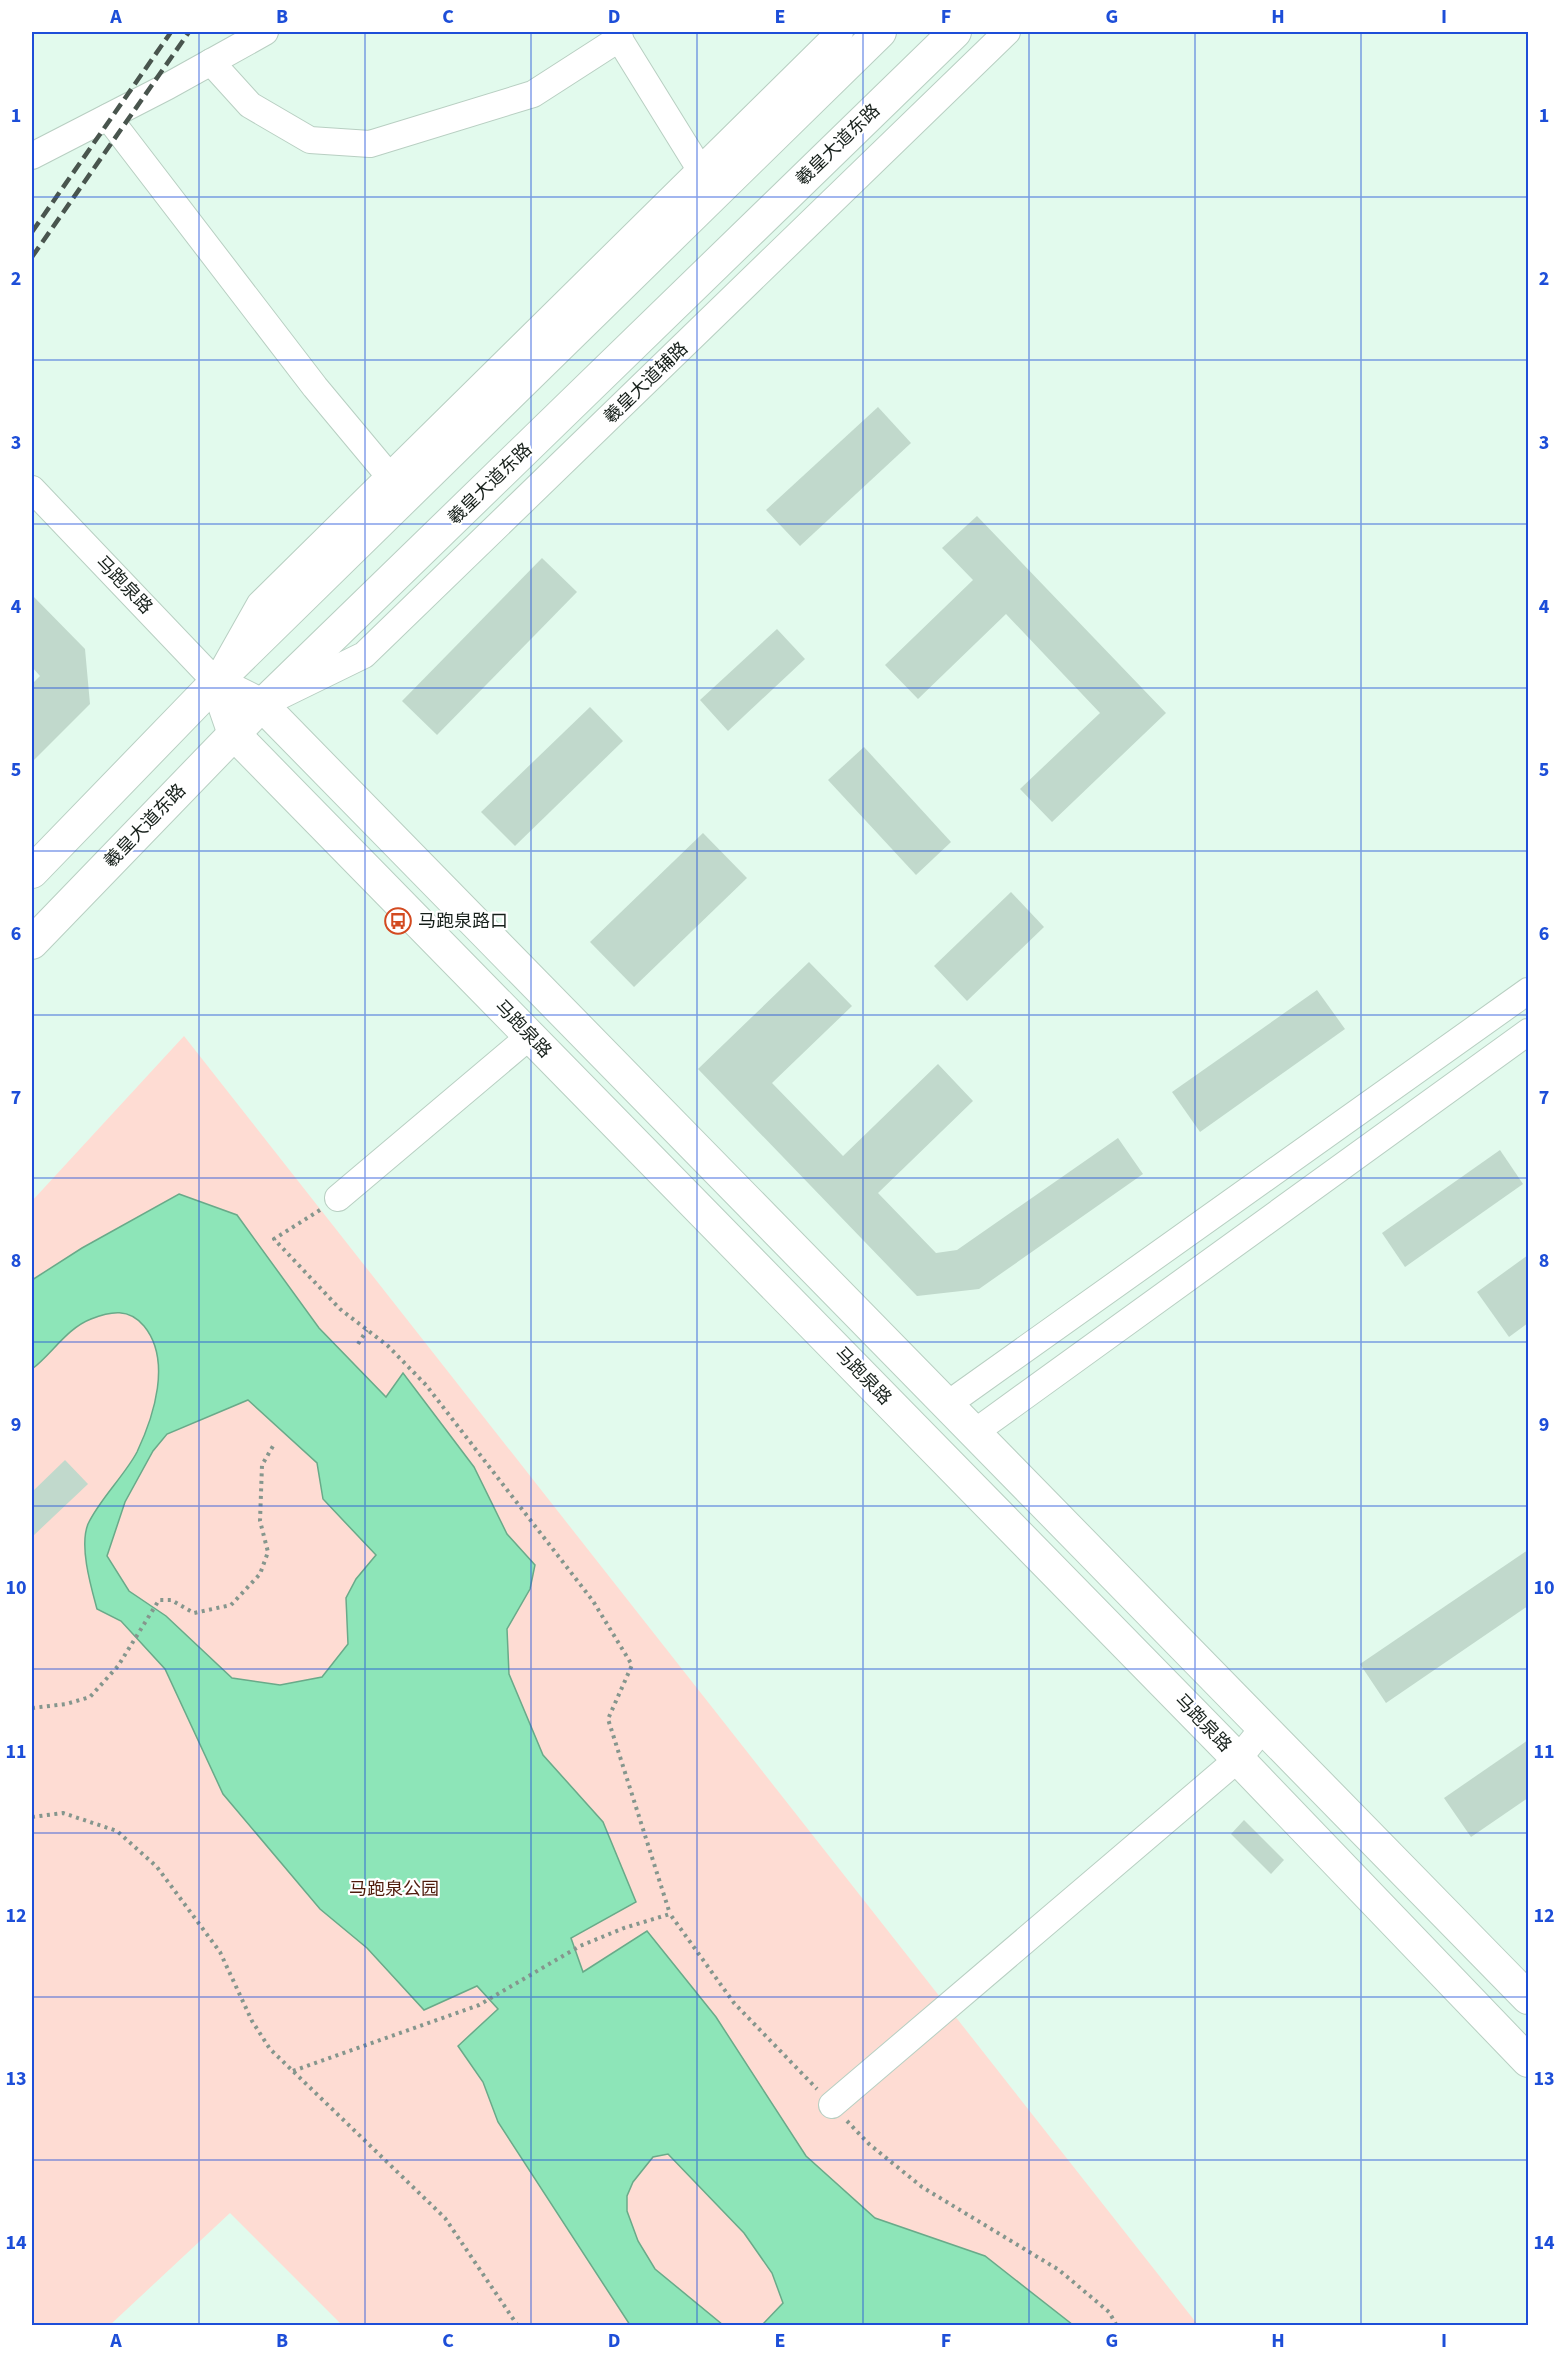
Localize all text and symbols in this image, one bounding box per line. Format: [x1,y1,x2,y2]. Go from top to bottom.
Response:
text: A [109,3,122,31]
text: B [276,3,288,31]
text: C [442,3,454,31]
text: D [608,3,620,31]
text: E [775,3,785,31]
text: F [941,3,951,31]
text: G [1106,3,1118,31]
text: H [1271,3,1285,31]
text: I [1441,3,1447,31]
street label: 羲皇大道东路 [790,98,886,192]
text: 1 [11,102,21,130]
text: 1 [1539,102,1549,130]
text: 2 [11,265,21,293]
text: 2 [1539,265,1549,293]
street label: 羲皇大道辅路 [598,336,694,430]
text: 3 [11,429,21,457]
text: 3 [1539,429,1549,457]
street label: 羲皇大道东路 [442,437,538,531]
street label: 马跑泉路 [90,550,158,620]
text: 4 [11,593,22,621]
text: 4 [1539,593,1550,621]
text: 5 [11,756,21,784]
text: 5 [1539,756,1549,784]
street label: 羲皇大道东路 [98,778,192,874]
bus stop icon: 马跑泉路口 [383,906,413,936]
place label: 马跑泉路口 [418,909,508,934]
text: 6 [11,920,21,948]
text: 6 [1539,920,1549,948]
street label: 马跑泉路 [489,994,557,1064]
text: 7 [11,1084,21,1112]
text: 7 [1539,1084,1549,1112]
text: 8 [11,1247,21,1275]
text: 8 [1539,1247,1549,1275]
street label: 马跑泉路 [829,1341,897,1411]
text: 9 [11,1411,21,1439]
text: 9 [1539,1411,1549,1439]
text: 10 [5,1574,27,1602]
text: 10 [1533,1574,1555,1602]
street label: 马跑泉路 [1169,1688,1237,1758]
text: 11 [5,1738,27,1766]
text: 11 [1533,1738,1555,1766]
park label: 马跑泉公园 [349,1877,439,1902]
text: 12 [5,1902,27,1930]
text: 12 [1533,1902,1555,1930]
text: 13 [5,2065,27,2093]
text: 13 [1533,2065,1555,2093]
text: 14 [5,2229,27,2257]
text: 14 [1533,2229,1555,2257]
text: A [109,2327,122,2355]
text: B [276,2327,288,2355]
text: C [442,2327,454,2355]
text: D [608,2327,620,2355]
text: E [775,2327,785,2355]
text: F [941,2327,951,2355]
text: G [1106,2327,1118,2355]
text: H [1271,2327,1285,2355]
text: I [1441,2327,1447,2355]

